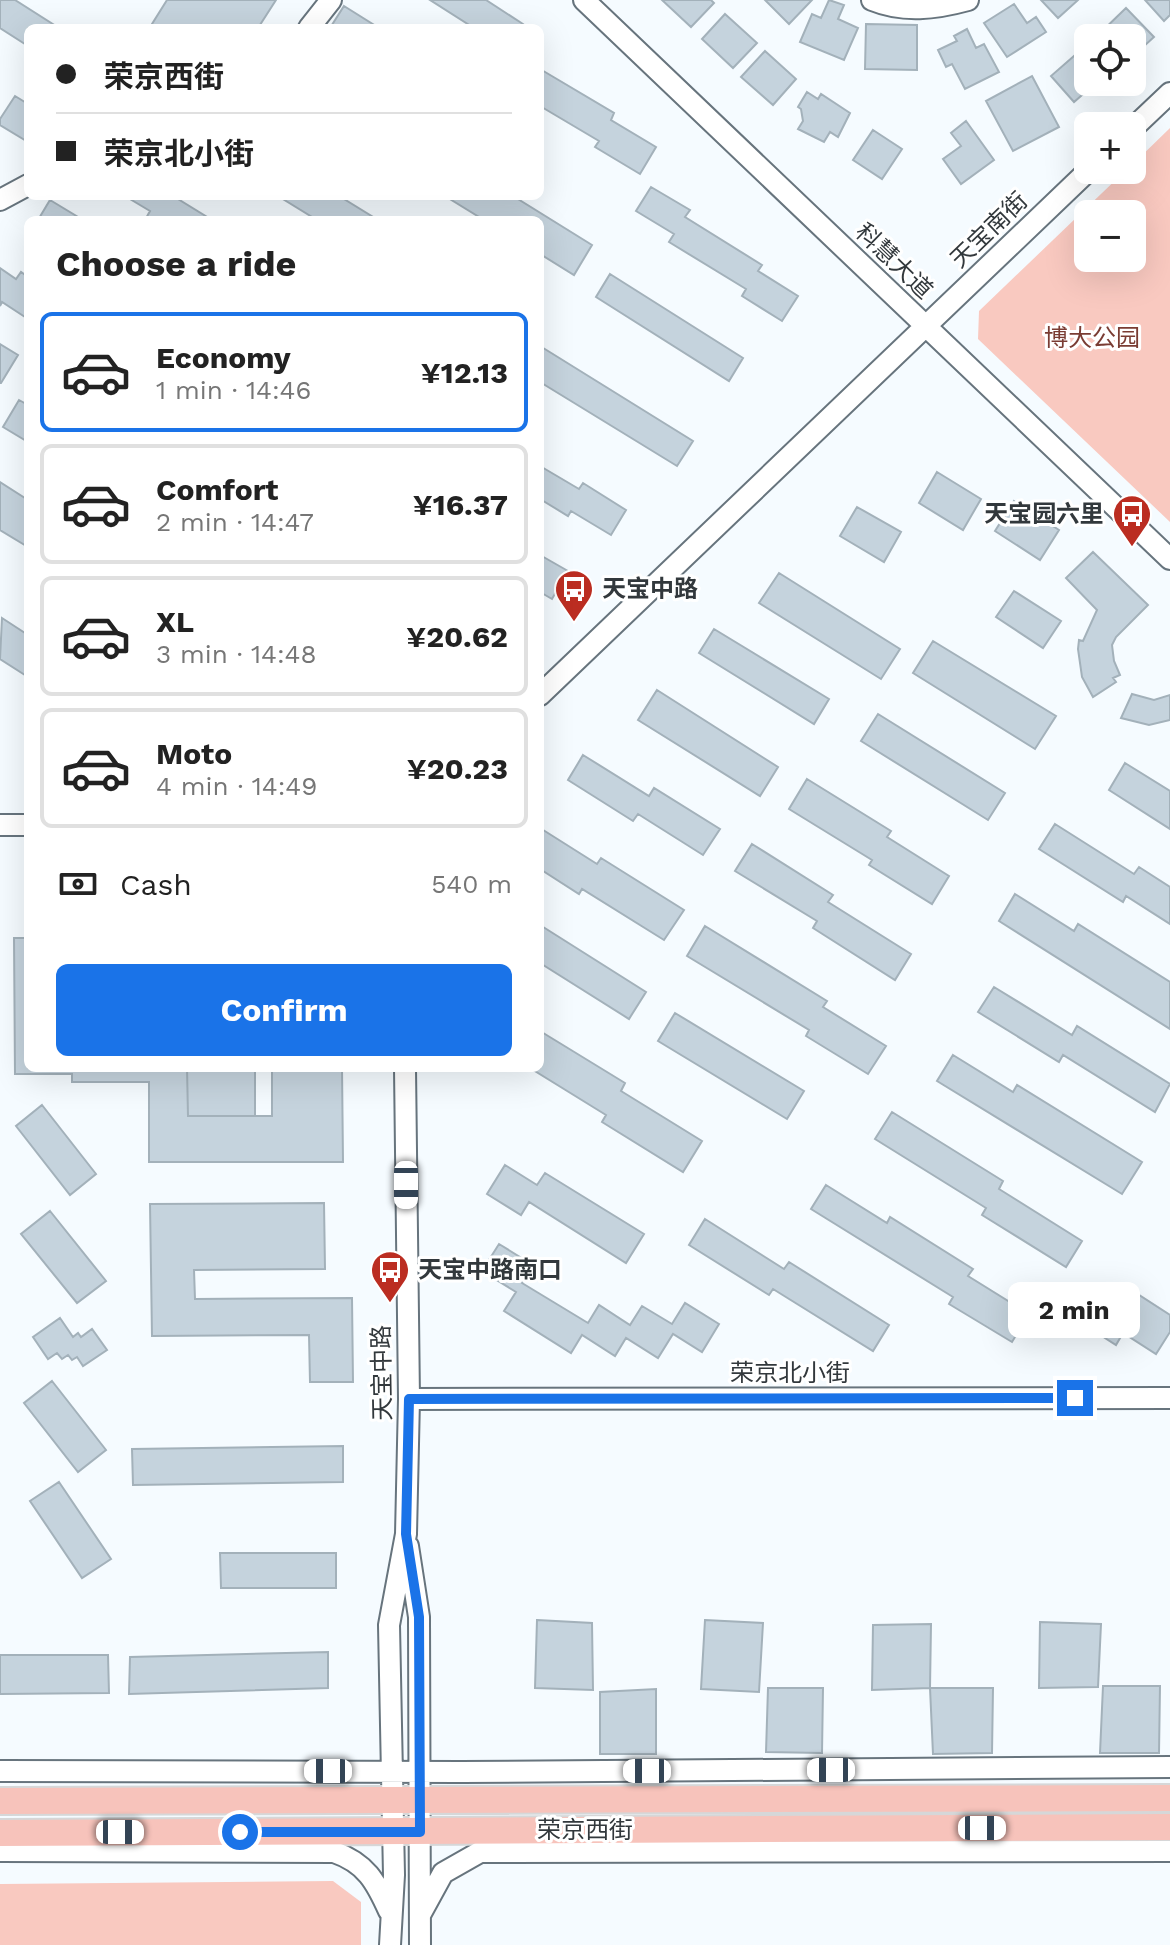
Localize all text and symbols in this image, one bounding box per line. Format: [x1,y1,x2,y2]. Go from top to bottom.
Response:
map controls [1074,24,1146,272]
button: locate [1074,24,1146,96]
text: 荣京西街 [104,59,224,94]
button: + [1074,112,1146,184]
text: 荣京北小街 [104,136,254,171]
street label: 天宝南街 [945,187,1033,273]
button: − [1074,200,1146,272]
street label: 科慧大道 [850,218,938,304]
text: Choose a ride [56,243,296,285]
park label: 博大公园 [1044,324,1140,352]
icon: car [60,336,132,408]
text: Economy [156,340,291,375]
text: ¥12.13 [421,355,508,390]
text: 1 min · 14:46 [156,375,311,405]
icon: car [60,468,132,540]
text: Comfort [156,472,278,507]
text: ¥16.37 [413,487,508,522]
bus stop icon: 天宝园六里 [1111,493,1153,548]
place label: 天宝园六里 [984,500,1104,528]
text: 2 min · 14:47 [156,507,314,537]
bus stop icon: 天宝中路 [553,568,595,623]
place label: 天宝中路 [602,575,698,603]
icon: car [60,600,132,672]
text: XL [156,604,194,639]
text: ¥20.62 [406,619,508,654]
text: 3 min · 14:48 [156,639,317,669]
icon: car [60,732,132,804]
text: Moto [156,736,232,771]
text: ¥20.23 [407,751,508,786]
text: 4 min · 14:49 [156,771,317,801]
icon: cash [56,862,100,906]
text: Cash [120,867,192,902]
text: 540 m [431,869,512,899]
button: Confirm [56,964,512,1056]
car [394,1161,418,1209]
bus stop icon: 天宝中路南口 [369,1249,411,1304]
place label: 天宝中路南口 [418,1256,562,1284]
callout: 2 min [1009,1282,1141,1338]
text: 2 min [1038,1295,1110,1325]
street label: 天宝中路 [367,1325,397,1421]
street label: 荣京北小街 [730,1359,850,1387]
route end [1057,1380,1093,1416]
car [807,1758,855,1782]
car [304,1759,352,1783]
car [623,1759,671,1783]
route start [222,1814,258,1850]
street label: 荣京西街 [537,1816,633,1844]
car [958,1816,1006,1840]
car [96,1820,144,1844]

